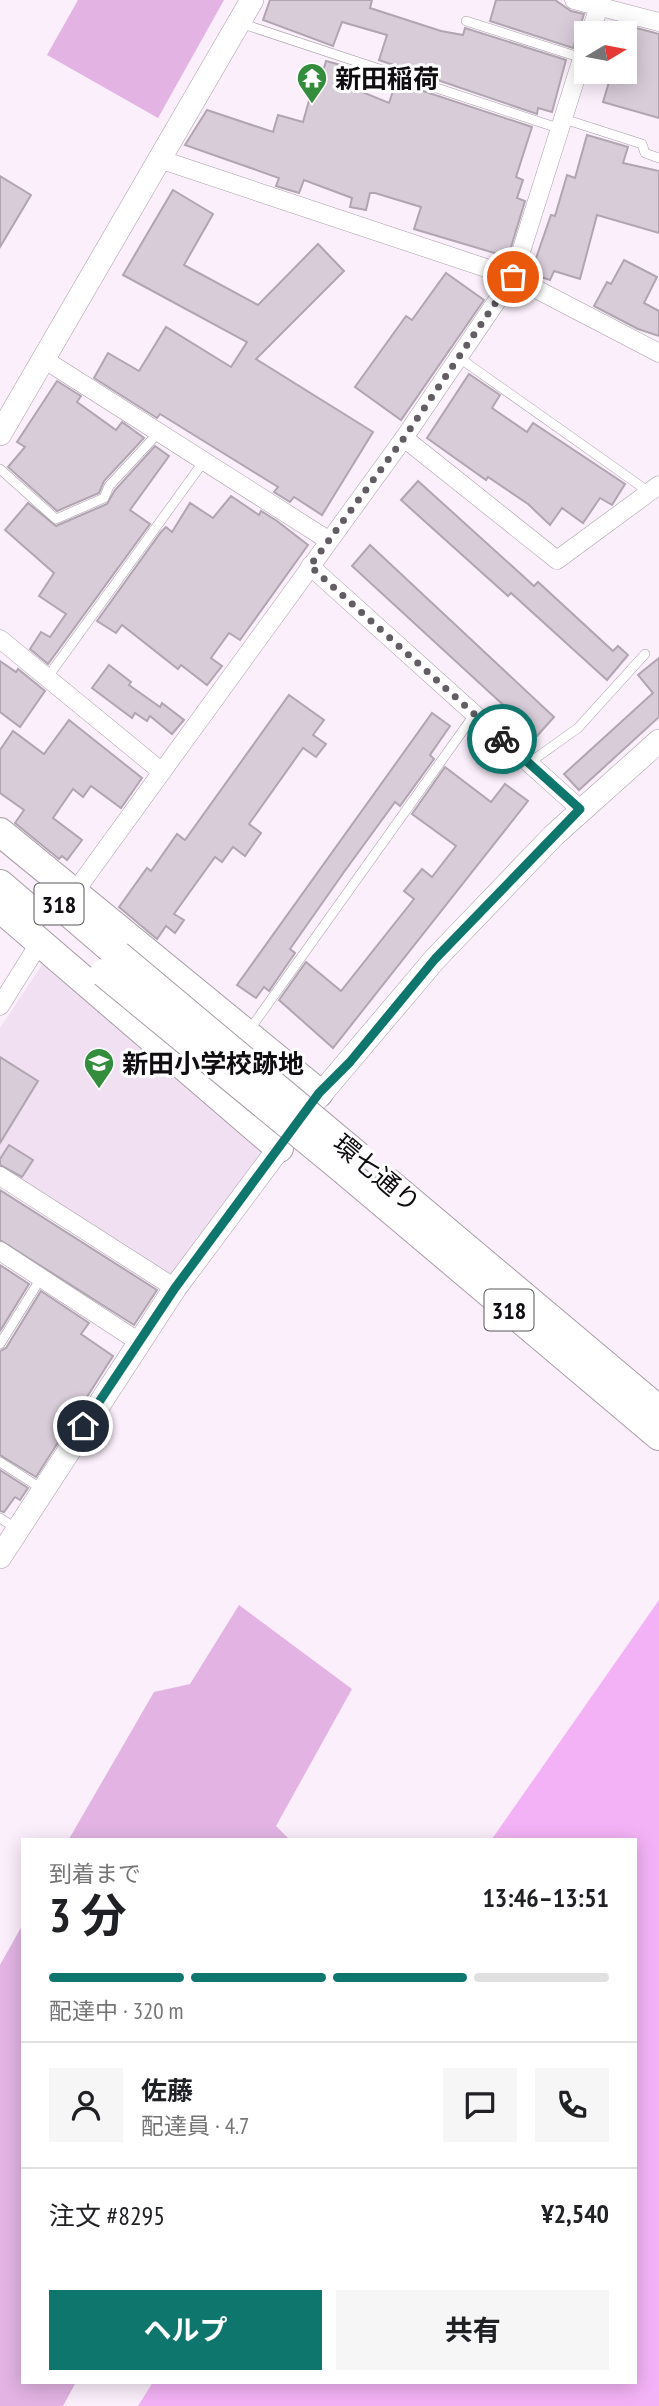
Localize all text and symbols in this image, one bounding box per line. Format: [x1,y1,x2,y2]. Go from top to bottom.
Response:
north arrow [574,21,637,84]
map controls [574,21,637,84]
temple icon: 新田稲荷 [295,61,329,105]
place label: 新田稲荷 [335,62,439,95]
pin [483,247,543,307]
icon: bag [494,258,532,296]
courier [467,704,537,774]
icon: bike [483,720,521,758]
road number: 318 [34,884,84,924]
school or university icon: 新田小学校跡地 [82,1046,116,1090]
place label: 新田小学校跡地 [122,1047,304,1080]
street label: 環七通り [327,1127,427,1219]
road number: 318 [484,1290,534,1330]
pin [53,1396,113,1456]
icon: home [64,1407,102,1445]
text: 到着まで [49,1859,141,1888]
text: 13:46–13:51 [482,1881,609,1914]
text: 3 分 [49,1885,126,1945]
text: 配達中 · 320 m [49,1996,184,2025]
button: person [49,2068,123,2142]
button: chat [443,2068,517,2142]
button: phone [535,2068,609,2142]
text: 佐藤 [141,2074,193,2107]
text: 配達員 · 4.7 [141,2111,249,2140]
text: ¥2,540 [541,2197,609,2230]
text: 注文 #8295 [49,2199,165,2232]
button: ヘルプ [49,2290,322,2370]
button: 共有 [336,2290,609,2370]

